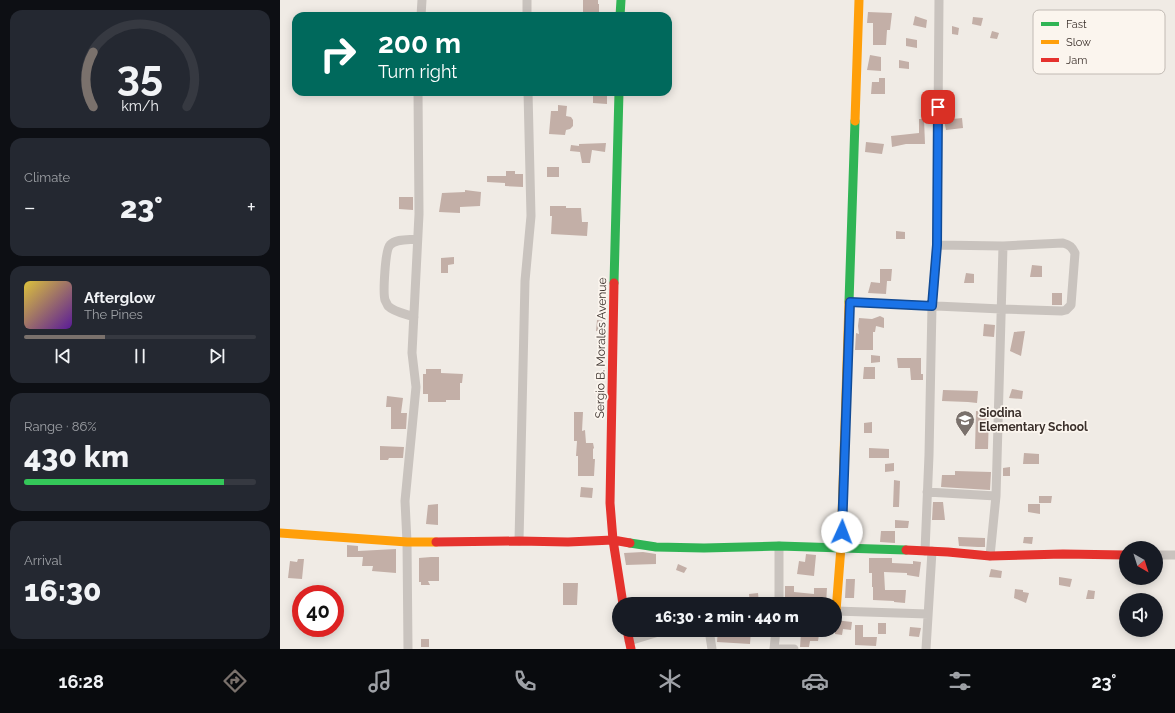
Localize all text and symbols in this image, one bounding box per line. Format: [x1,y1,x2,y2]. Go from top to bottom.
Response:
legend [1033,10,1165,74]
text: Fast [1066,18,1087,31]
text: 200 m [378,27,461,60]
icon: right [312,28,364,80]
text: Slow [1066,36,1091,49]
text: 35 [117,51,163,100]
text: Jam [1066,54,1087,67]
text: Turn right [378,61,457,82]
pin [921,90,955,124]
icon: arrive [927,96,949,118]
text: km/h [121,97,159,113]
text: Climate [24,170,70,185]
text: 23° [120,190,163,225]
text: − [24,194,36,220]
text: + [247,194,256,220]
street label: Sergio B. Morales Avenue [593,277,609,419]
text: Afterglow [84,289,155,307]
text: The Pines [84,307,143,322]
icon: previous [52,345,74,367]
icon: pause [129,345,151,367]
icon: next [206,345,228,367]
place label: Siodina Elementary School [979,406,1088,434]
school or university icon: Siodina Elementary School [954,409,976,437]
text: Range · 86% [24,419,97,434]
text: 430 km [24,439,129,474]
position arrow [821,511,863,553]
north arrow [1119,541,1163,585]
map controls [1119,541,1163,637]
text: Arrival [24,553,62,568]
text: 16:30 [24,573,102,608]
speed limit sign: 40 [292,585,344,637]
button: sound [1119,593,1163,637]
text: 16:30 · 2 min · 440 m [655,608,799,626]
icon: directions [221,667,249,695]
icon: music [366,667,394,695]
icon: phone [511,667,539,695]
icon: climate [656,667,684,695]
icon: car [801,667,829,695]
icon: filters [946,667,974,695]
text: 16:28 [59,671,104,692]
text: 23° [1091,671,1116,692]

